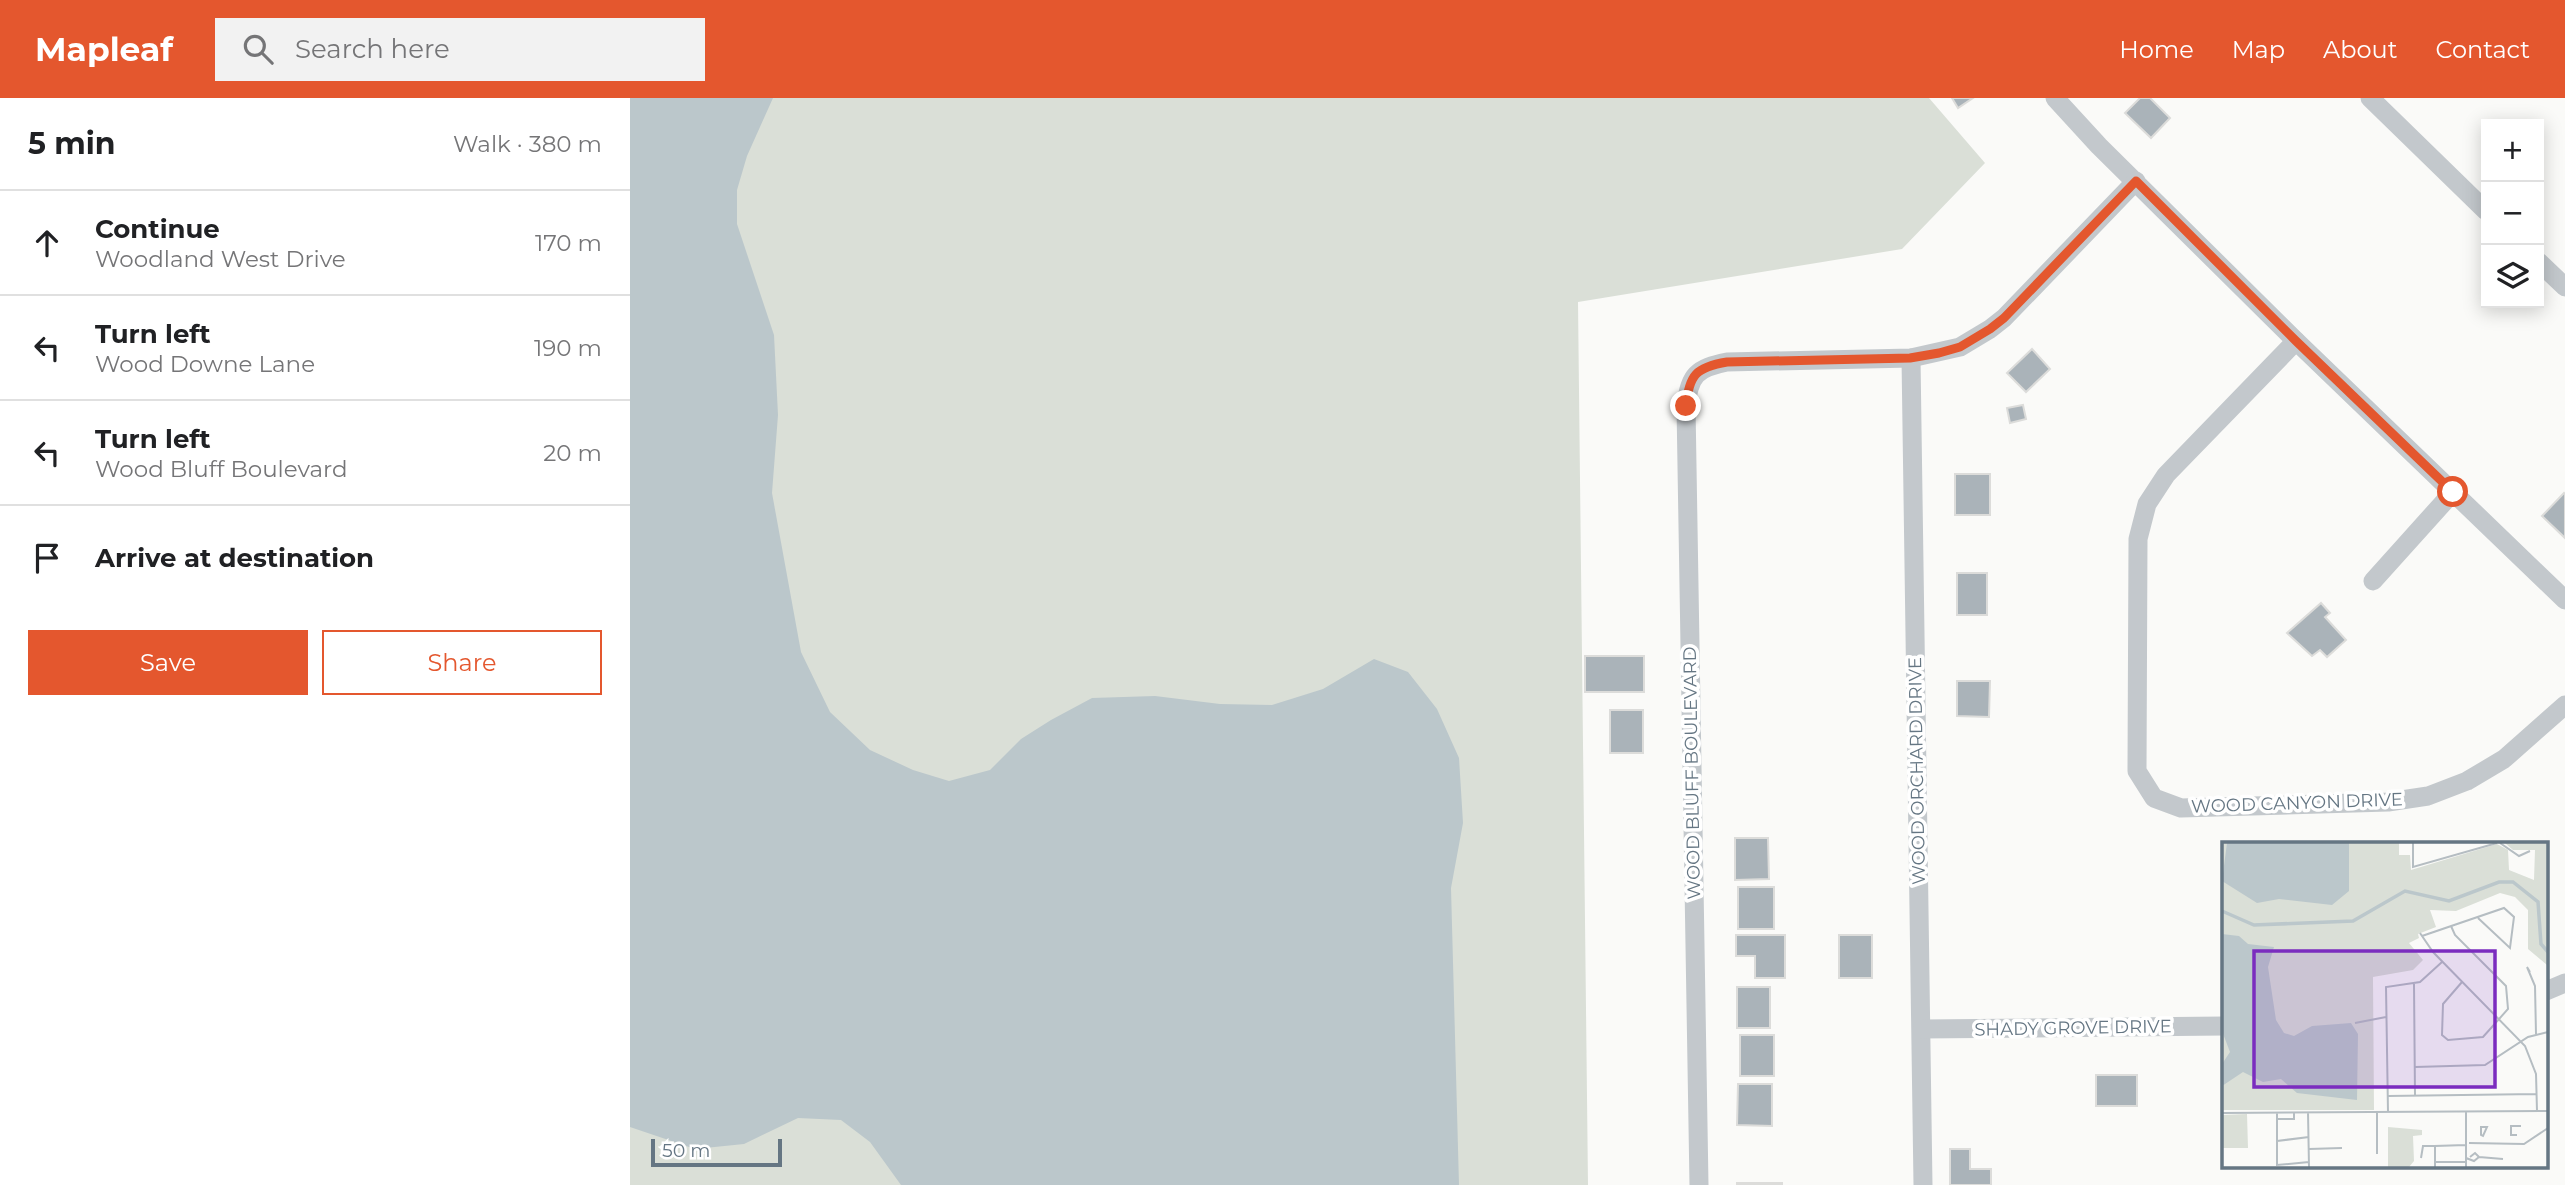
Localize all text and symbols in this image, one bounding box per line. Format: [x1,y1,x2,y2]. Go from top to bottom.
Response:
search box [215,18,705,81]
text: Mapleaf [35,29,173,69]
icon: search [239,30,277,68]
text: Search here [295,33,450,65]
text: Home [2119,35,2194,64]
text: Map [2232,35,2285,64]
text: About [2323,35,2397,64]
text: Contact [2435,35,2530,64]
map controls [2481,119,2544,308]
button: + [2481,119,2544,182]
text: 5 min [28,125,116,162]
text: Walk · 380 m [453,130,602,158]
button: − [2481,182,2544,245]
text: Continue [95,213,220,245]
icon: ahead [28,224,66,262]
text: 170 m [535,229,602,257]
text: Woodland West Drive [95,245,346,273]
button: layers [2481,245,2544,308]
text: Turn left [95,318,211,350]
icon: left [28,329,66,367]
text: 190 m [534,334,602,362]
text: Wood Downe Lane [95,350,315,378]
route end [1670,390,1701,421]
text: Turn left [95,423,211,455]
icon: left [28,434,66,472]
text: 20 m [543,439,602,467]
text: Wood Bluff Boulevard [95,455,348,483]
route start [2437,476,2468,507]
icon: arrive [28,539,66,577]
text: Arrive at destination [95,542,374,574]
button: Save [28,630,308,695]
button: Share [322,630,602,695]
street label: WOOD BLUFF BOULEVARD [1679,646,1705,900]
street label: WOOD ORCHARD DRIVE [1904,657,1930,885]
street label: WOOD CANYON DRIVE [2191,788,2403,818]
inset map [2222,842,2548,1168]
street label: SHADY GROVE DRIVE [1974,1015,2172,1041]
scale bar [651,1136,782,1168]
text: 50 m [662,1139,710,1162]

